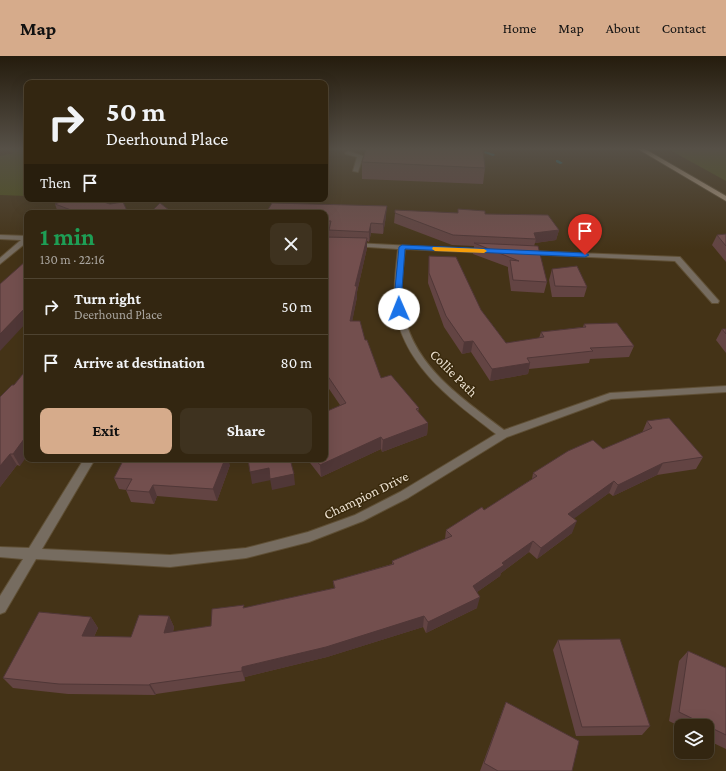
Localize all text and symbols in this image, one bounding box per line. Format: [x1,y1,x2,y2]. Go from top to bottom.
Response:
text: Map [20,18,56,39]
text: Home [503,20,536,36]
text: Map [558,20,584,36]
text: About [606,20,640,36]
text: Contact [662,20,706,36]
icon: right [40,96,92,148]
text: 50 m [106,96,166,127]
text: Deerhound Place [106,129,228,149]
icon: arrive [79,172,101,194]
text: Then [40,175,71,191]
pin [568,214,602,255]
icon: arrive [574,220,596,242]
text: 1 min [40,223,95,250]
button: close [270,223,312,265]
text: 130 m · 22:16 [40,252,105,267]
position arrow [378,288,420,330]
text: Turn right [74,291,141,307]
icon: right [40,296,62,318]
text: 50 m [282,299,312,315]
text: Deerhound Place [74,307,162,322]
street label: Collie Path [427,346,481,400]
icon: arrive [40,352,62,374]
text: Arrive at destination [74,355,205,371]
text: 80 m [281,355,312,371]
button: Exit [40,408,172,454]
button: Share [180,408,312,454]
street label: Champion Drive [321,468,411,522]
map controls [674,719,714,759]
button: layers [674,719,714,759]

